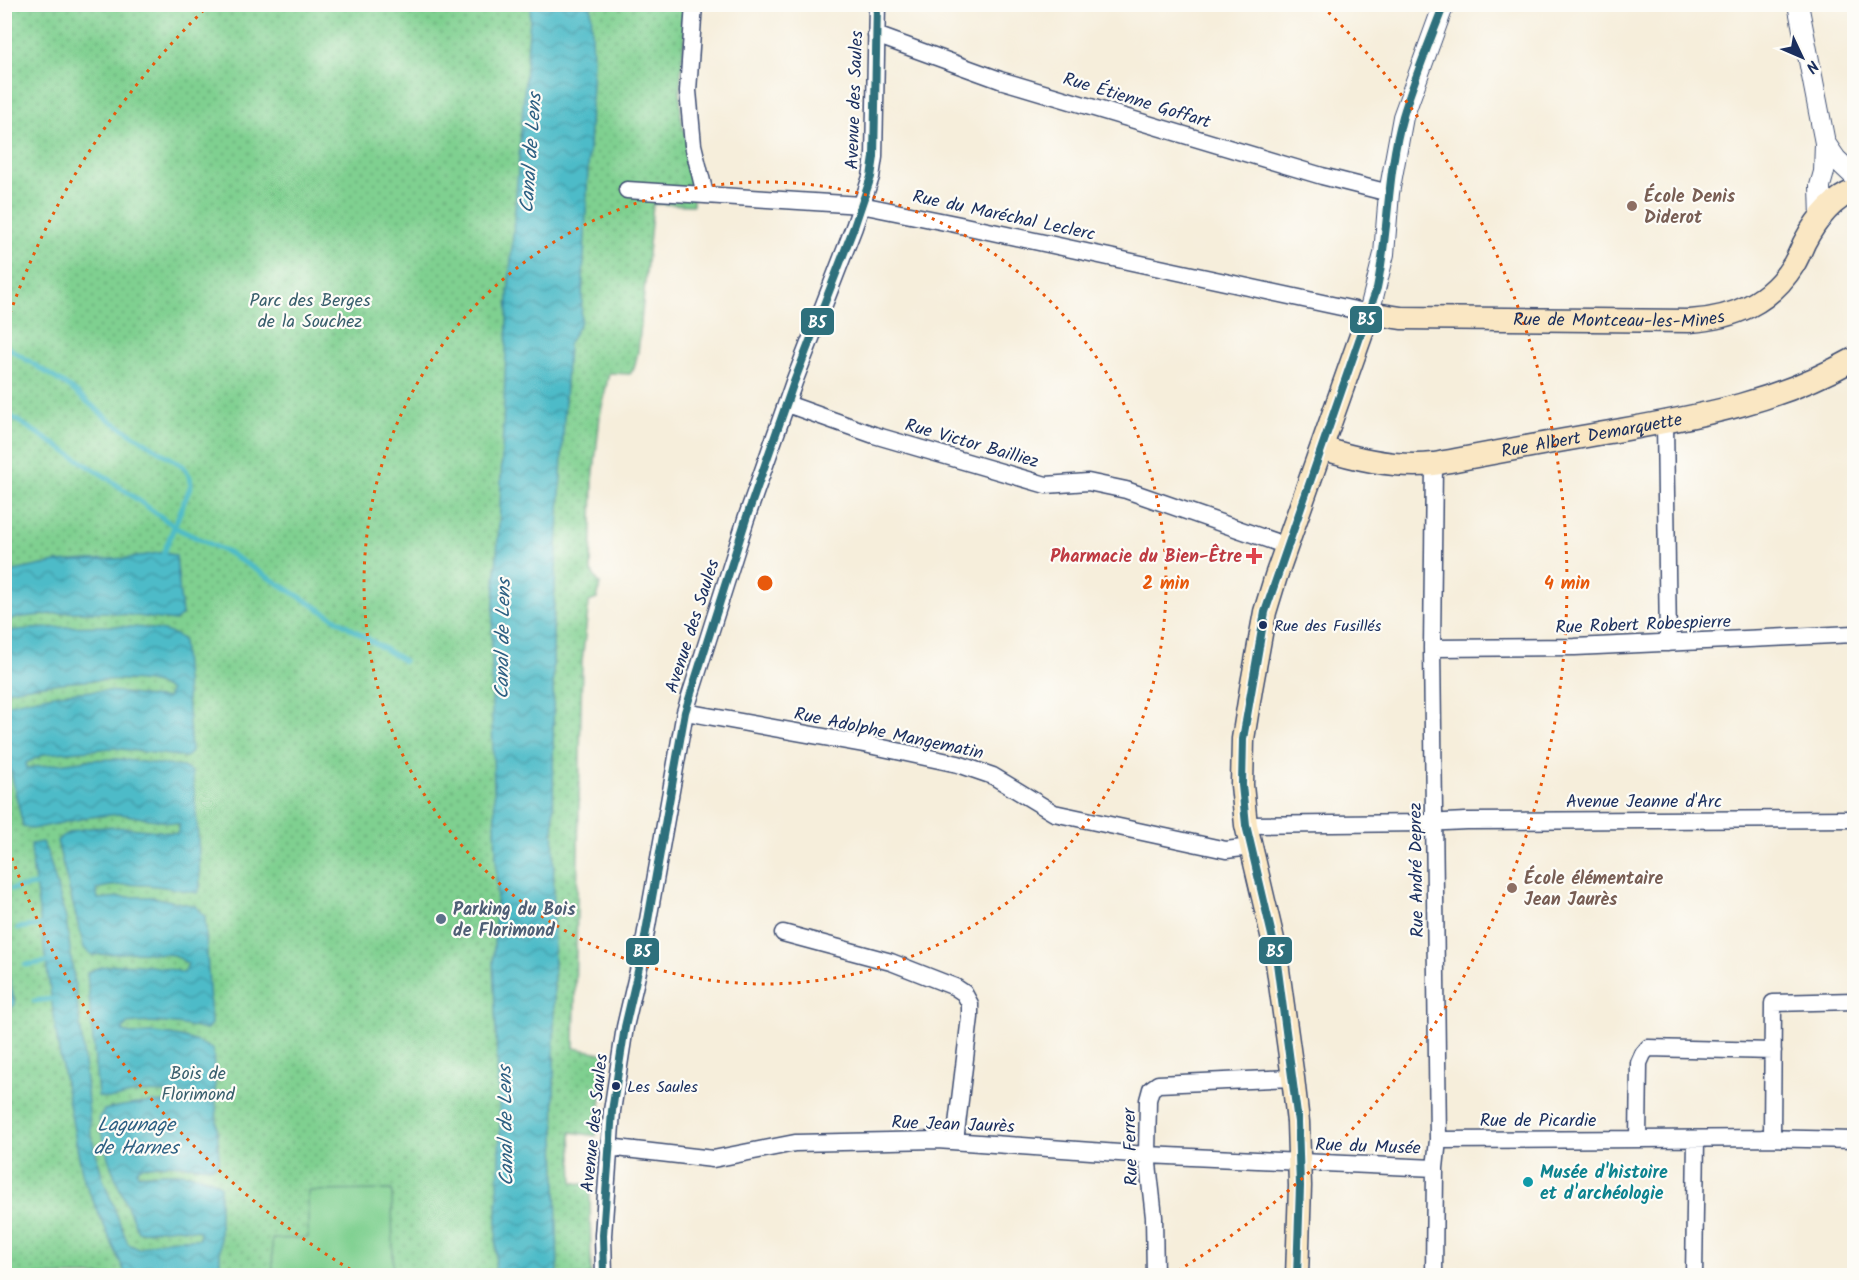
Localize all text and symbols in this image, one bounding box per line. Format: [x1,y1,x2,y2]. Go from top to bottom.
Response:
north arrow [1772,27,1832,87]
street label: Avenue des Saules [839,30,872,170]
text: N [1799,54,1824,79]
street label: Rue Étienne Goffart [1059,65,1215,138]
water label: Canal de Lens [512,89,552,214]
street label: Rue du Maréchal Leclerc [910,183,1098,250]
place label: École Denis Diderot [1644,183,1736,233]
marker: École Denis Diderot [1625,199,1639,213]
park label: Parc des Berges de la Souchez [249,287,371,337]
street label: Rue de Montceau-les-Mines [1513,303,1728,337]
line badge: B5 [1349,305,1383,334]
line badge: B5 [800,307,835,336]
text: B5 [1357,308,1377,333]
text: B5 [808,311,828,336]
street label: Rue Albert Demarquette [1499,406,1685,467]
street label: Rue Victor Bailliez [901,411,1042,477]
place label: Pharmacie du Bien-Être [1050,543,1242,572]
marker: Pharmacie du Bien-Être [1247,549,1261,563]
street label: Avenue des Saules [658,556,729,697]
text: 2 min [1143,570,1189,599]
text: 4 min [1544,570,1590,599]
centre of rings [755,573,775,593]
water label: Canal de Lens [487,576,521,700]
street label: Rue Robert Robespierre [1555,608,1731,643]
place label: Rue des Fusillés [1274,614,1382,639]
marker: Rue des Fusillés [1257,619,1269,631]
street label: Rue Adolphe Mangematin [791,700,986,769]
street label: Avenue Jeanne d'Arc [1566,788,1722,817]
street label: Rue André Deprez [1402,802,1433,938]
place label: École élémentaire Jean Jaurès [1524,865,1664,915]
marker: École élémentaire Jean Jaurès [1505,881,1519,895]
place label: Parking du Bois de Florimond [453,896,576,946]
marker: Parking du Bois de Florimond [434,912,448,926]
line badge: B5 [1258,936,1293,965]
line badge: B5 [625,937,660,966]
text: B5 [633,940,653,965]
text: B5 [1266,940,1286,965]
street label: Avenue des Saules [574,1052,617,1194]
park label: Bois de Florimond [161,1060,236,1110]
water label: Canal de Lens [490,1063,524,1186]
place label: Les Saules [627,1075,698,1100]
marker: Les Saules [610,1080,622,1092]
street label: Rue Ferrer [1116,1106,1147,1186]
street label: Rue de Picardie [1480,1107,1596,1136]
street label: Rue Jean Jaurès [891,1109,1015,1142]
water label: Lagunage de Harnes [94,1110,181,1165]
street label: Rue du Musée [1315,1131,1421,1164]
place label: Musée d'histoire et d'archéologie [1540,1159,1668,1209]
marker: Musée d'histoire et d'archéologie [1521,1175,1535,1189]

